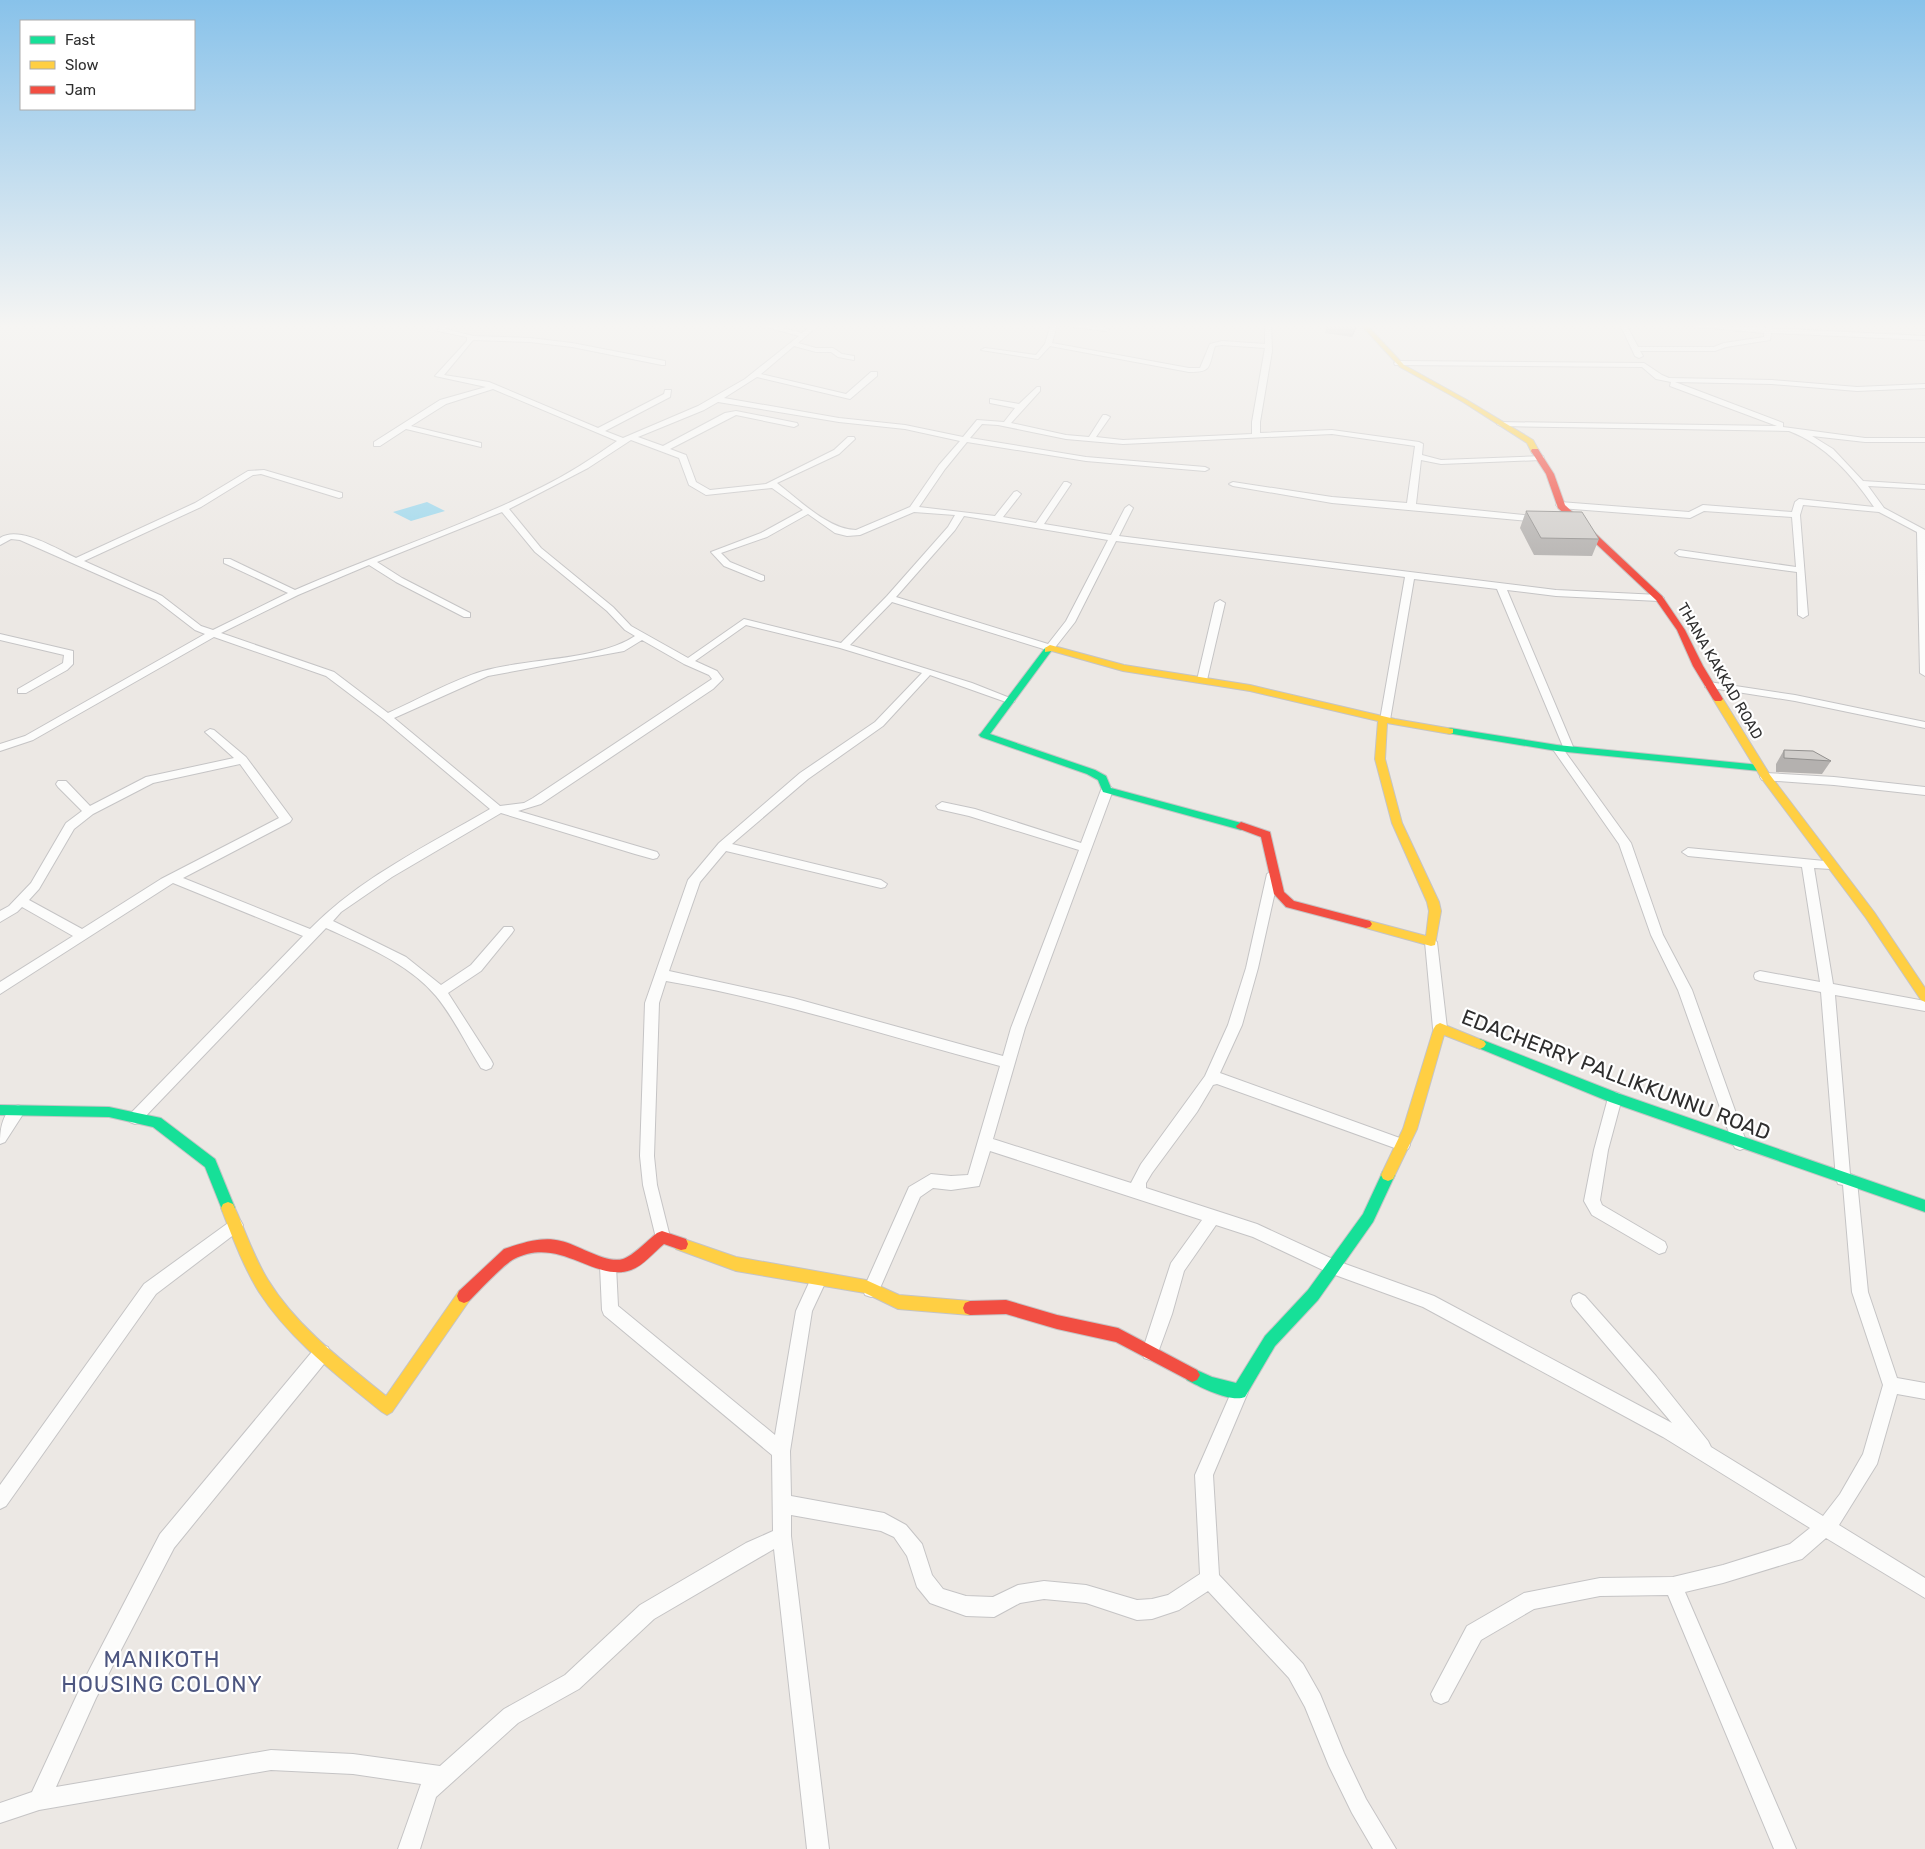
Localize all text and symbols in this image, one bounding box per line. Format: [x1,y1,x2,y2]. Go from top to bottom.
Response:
legend [20,20,195,110]
text: Fast [65,31,95,49]
text: Slow [65,56,98,74]
text: Jam [65,81,96,99]
street label: THANA KAKKAD ROAD [1674,600,1766,742]
street label: EDACHERRY PALLIKKUNNU ROAD [1458,1004,1774,1145]
district label: MANIKOTH HOUSING COLONY [61,1646,263,1698]

